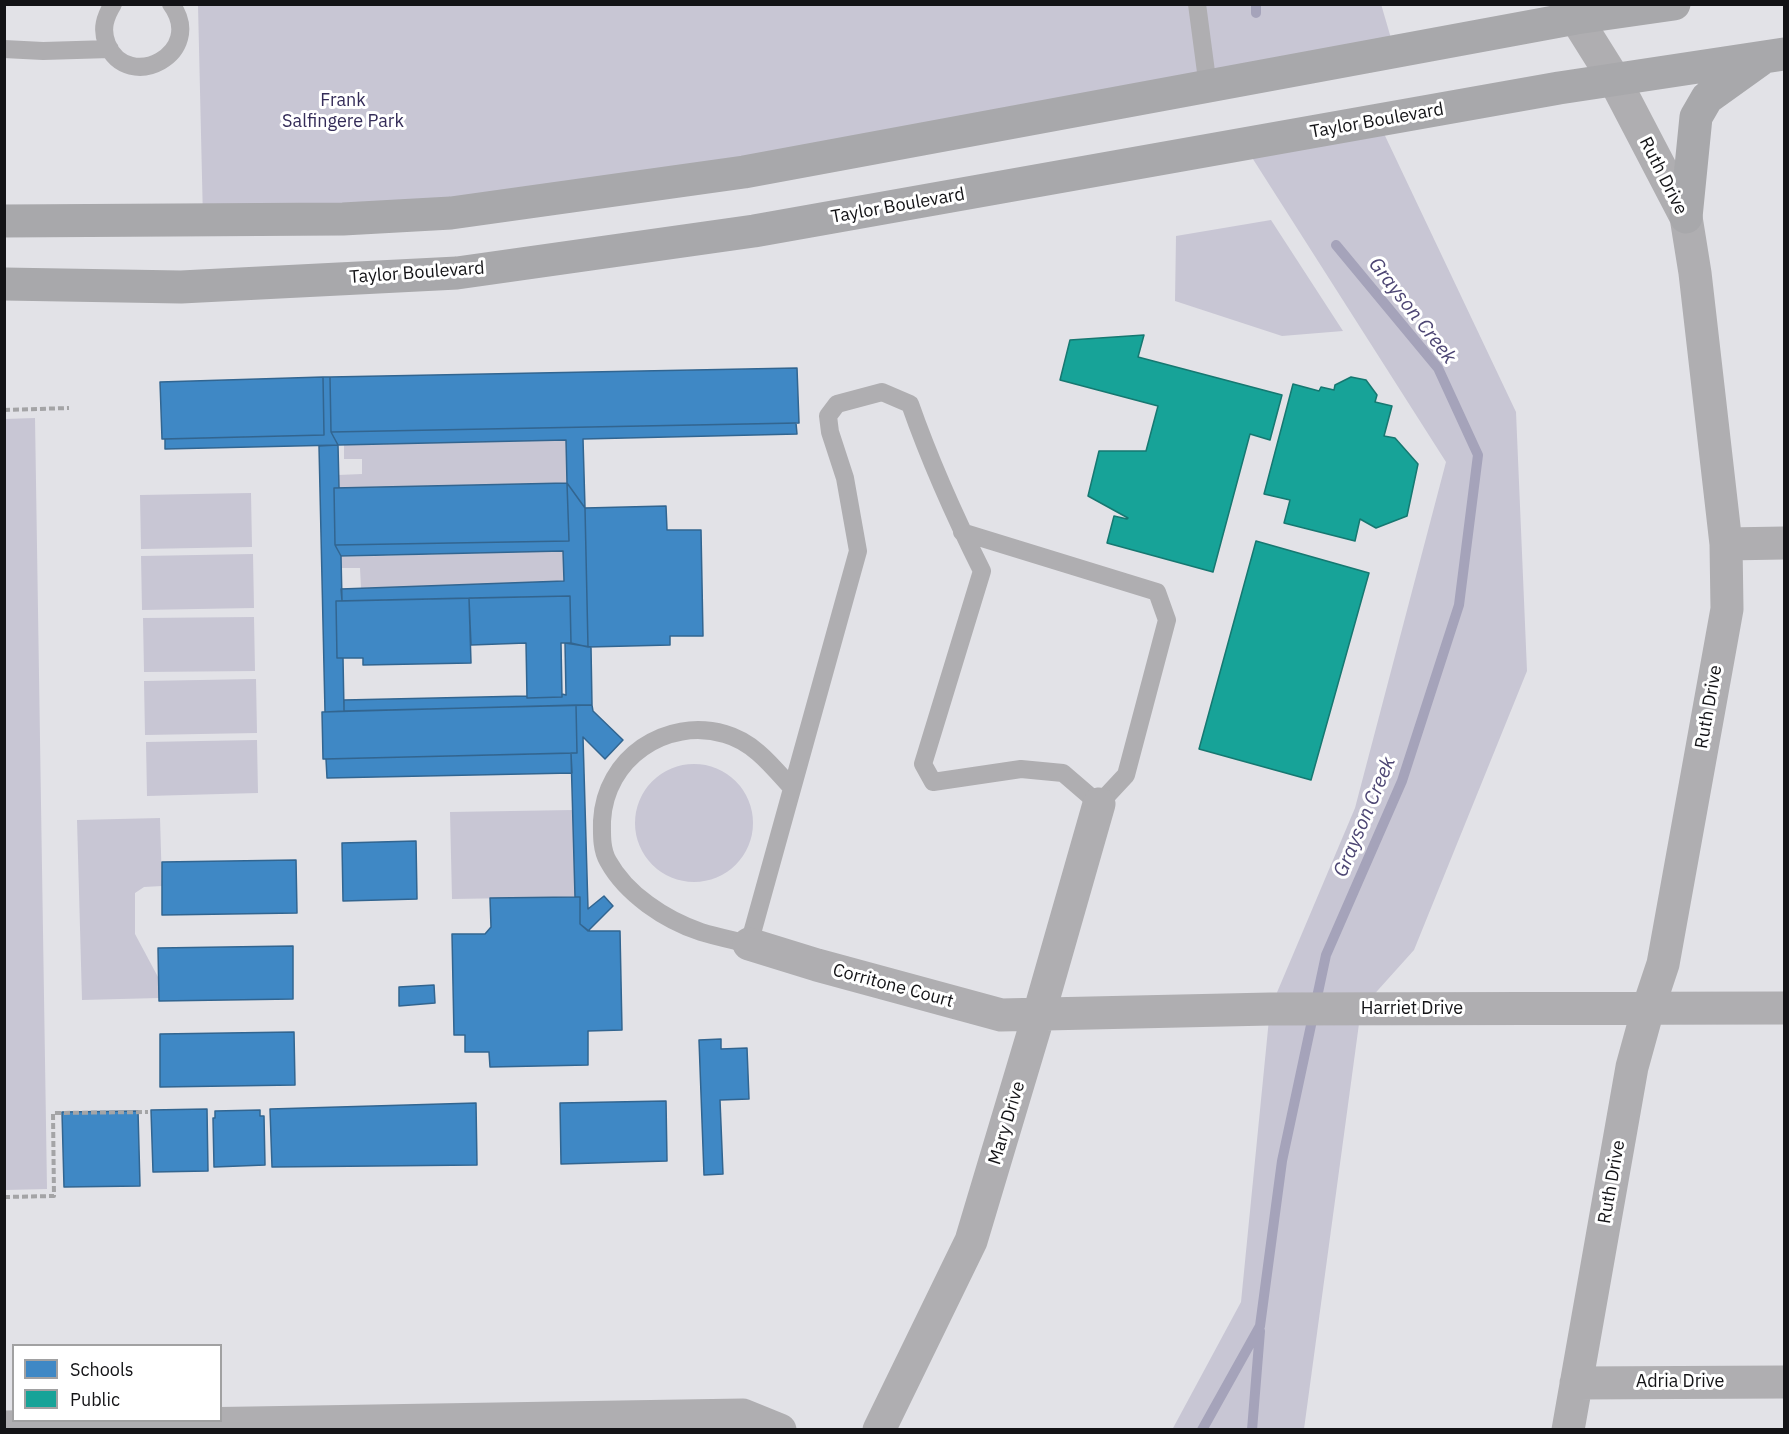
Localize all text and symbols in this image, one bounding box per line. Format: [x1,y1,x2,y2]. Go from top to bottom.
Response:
park label: Frank Salfingere Park [282,90,404,132]
street label: Taylor Boulevard [1308,99,1446,143]
street label: Ruth Drive [1634,134,1692,218]
street label: Taylor Boulevard [829,184,967,228]
water label: Grayson Creek [1363,253,1461,369]
street label: Taylor Boulevard [349,258,485,288]
street label: Ruth Drive [1691,664,1727,750]
water label: Grayson Creek [1329,753,1401,881]
street label: Corritone Court [830,960,956,1012]
street label: Harriet Drive [1361,998,1463,1020]
street label: Mary Drive [984,1079,1030,1167]
street label: Ruth Drive [1594,1139,1630,1225]
legend [12,1344,222,1422]
text: Schools [70,1358,134,1381]
street label: Adria Drive [1636,1371,1724,1393]
text: Public [70,1388,120,1411]

